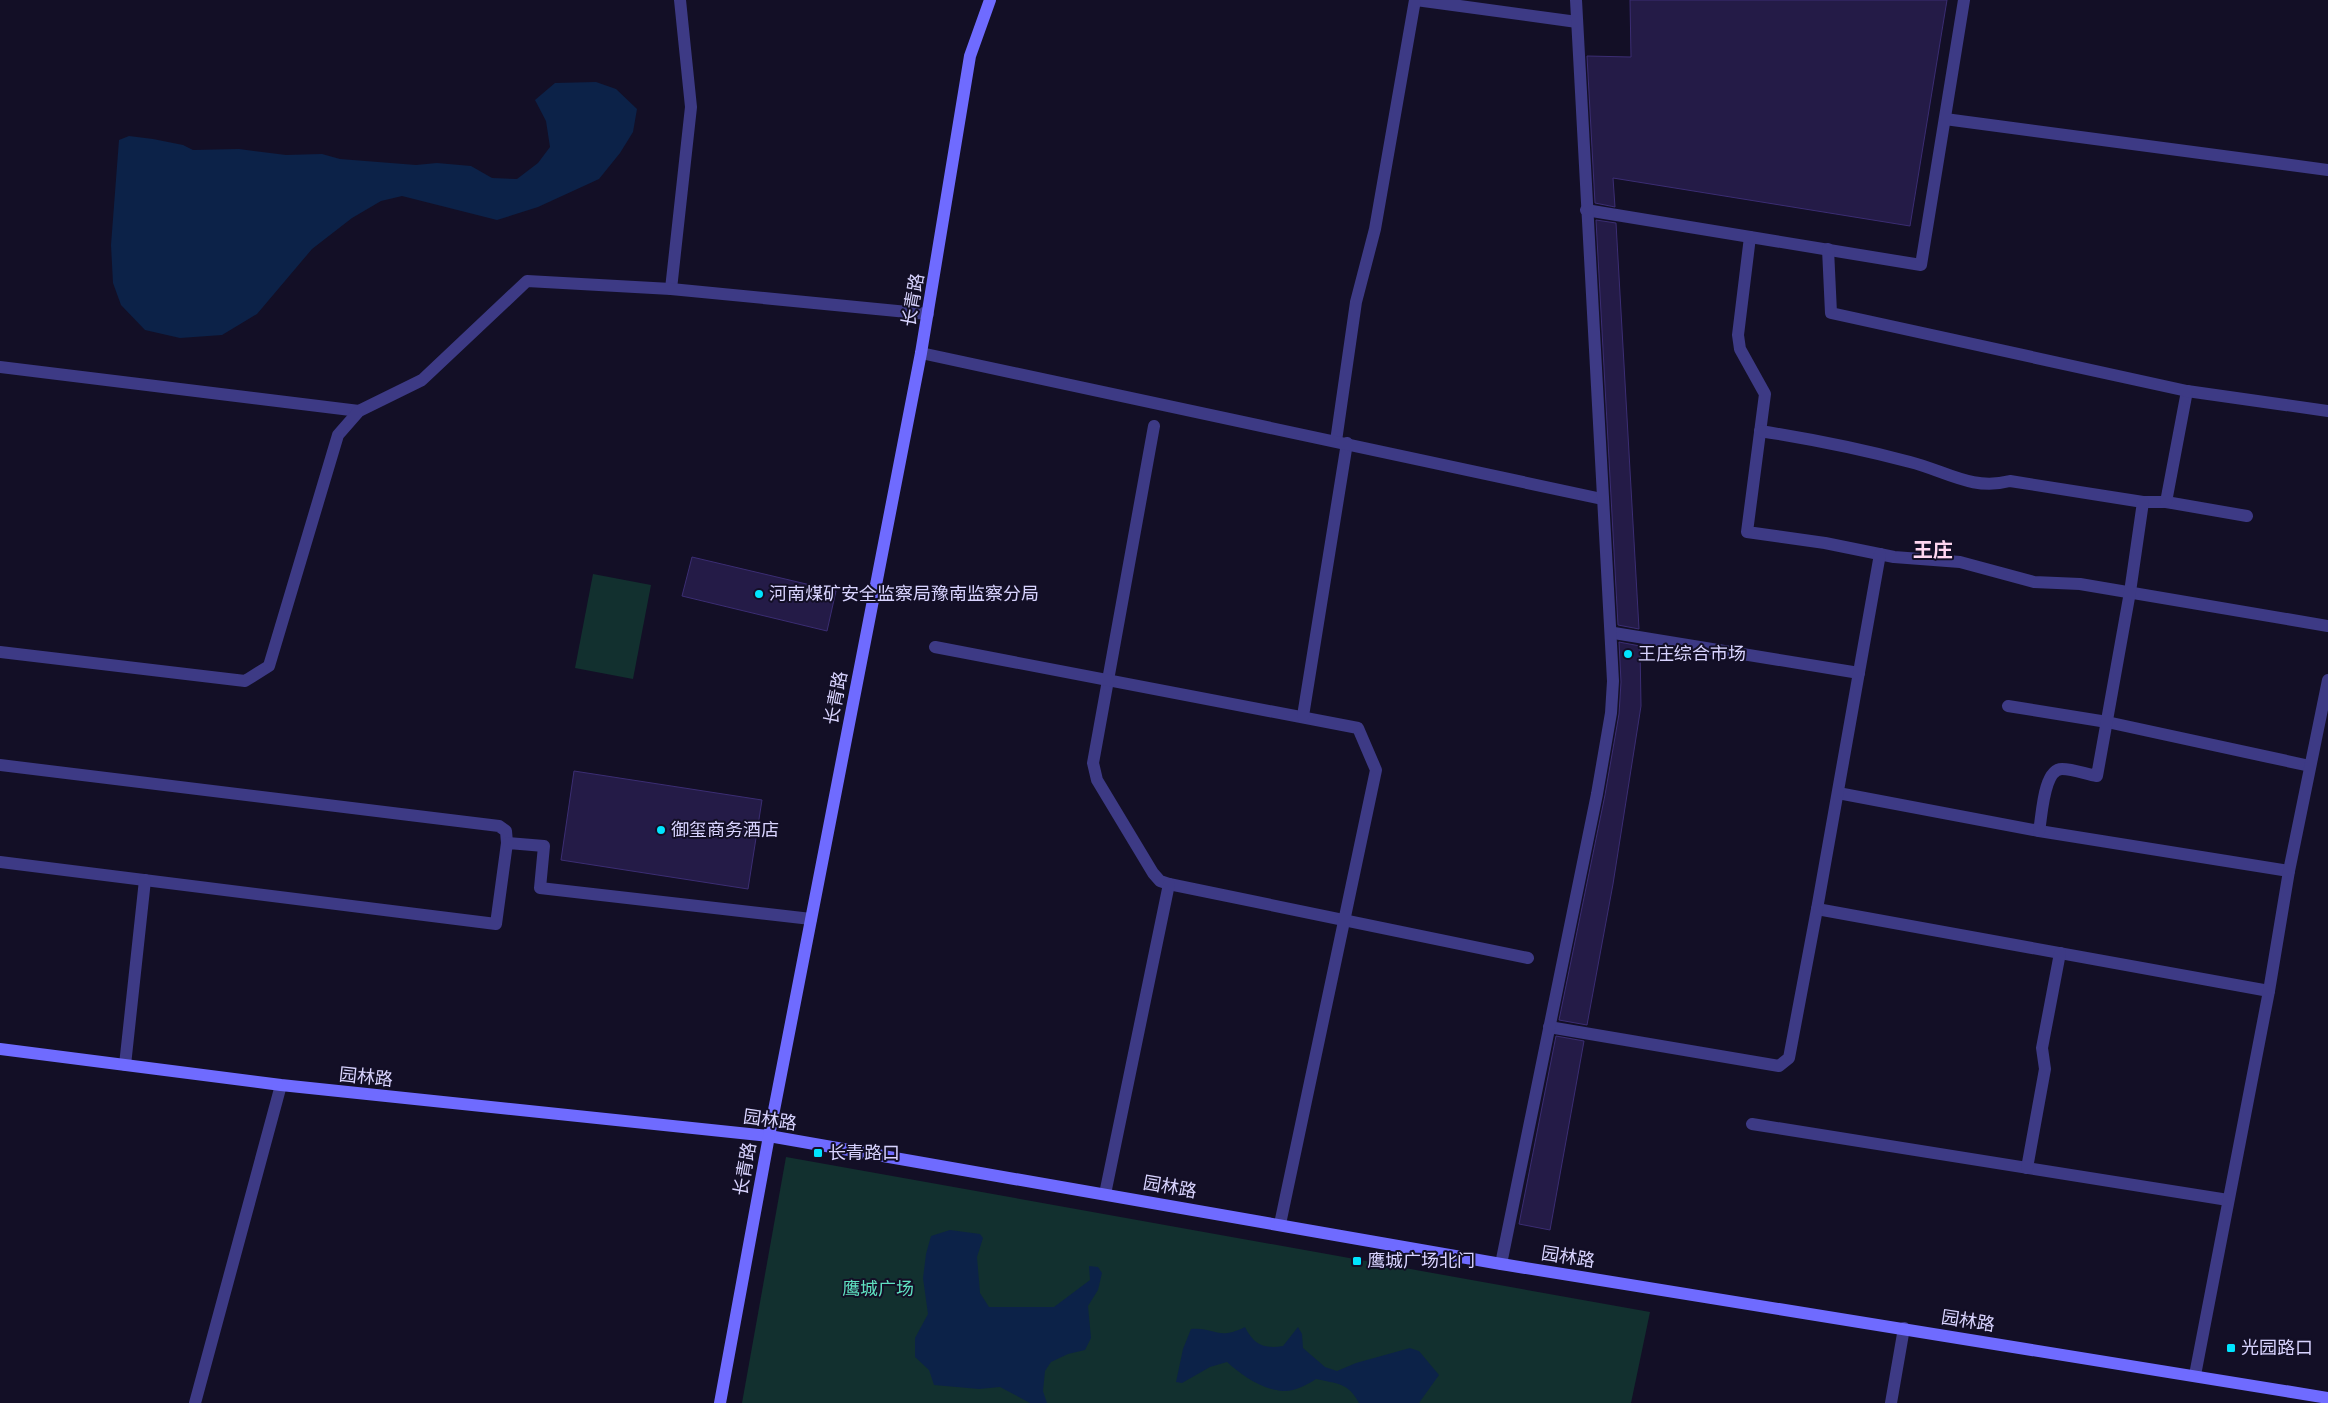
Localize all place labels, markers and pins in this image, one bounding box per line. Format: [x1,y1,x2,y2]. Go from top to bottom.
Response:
place label: 河南煤矿安全监察局豫南监察分局 [769,583,1039,605]
marker: 河南煤矿安全监察局豫南监察分局 [753,588,765,600]
place label: 王庄综合市场 [1638,643,1746,665]
marker: 王庄综合市场 [1622,648,1634,660]
place label: 御玺商务酒店 [671,819,779,841]
marker: 御玺商务酒店 [655,824,667,836]
place label: 长青路口 [828,1142,900,1164]
marker: 长青路口 [812,1147,824,1159]
place label: 鹰城广场北门 [1367,1250,1475,1272]
marker: 鹰城广场北门 [1351,1255,1363,1267]
place label: 光园路口 [2241,1337,2313,1359]
marker: 光园路口 [2225,1342,2237,1354]

